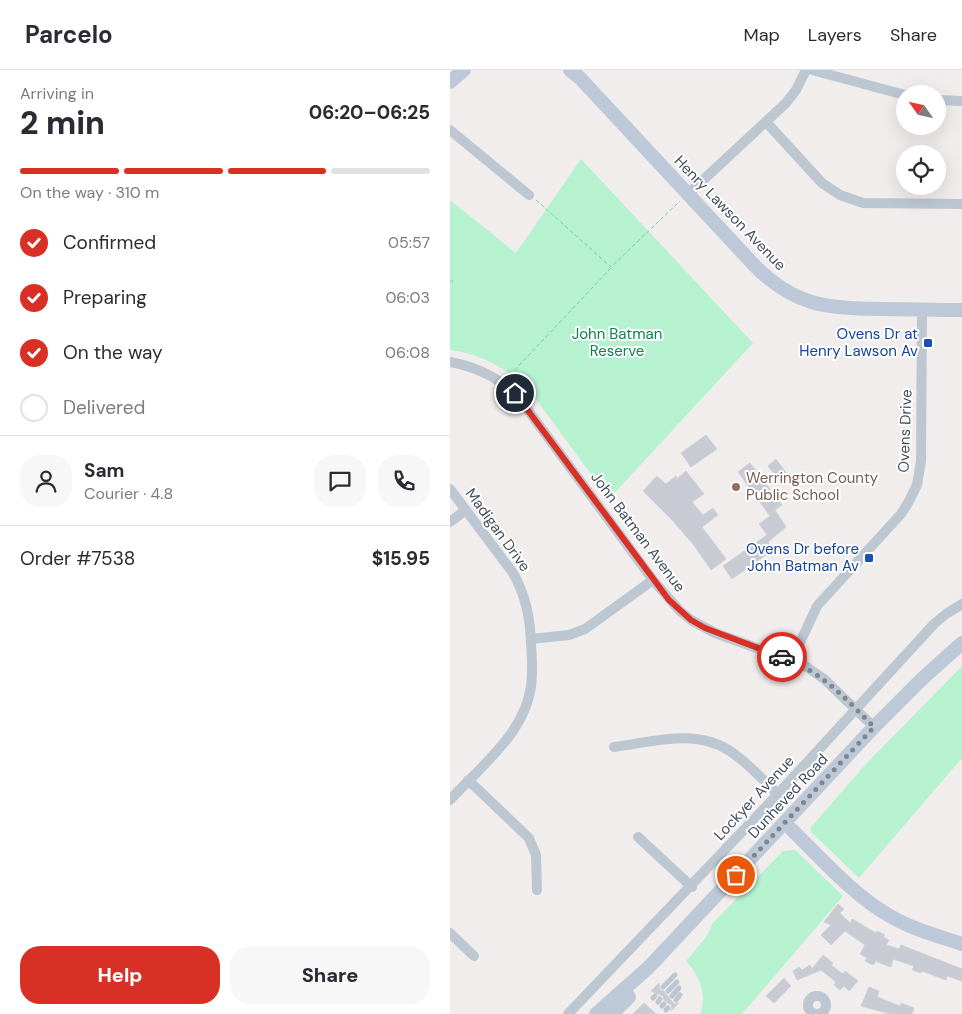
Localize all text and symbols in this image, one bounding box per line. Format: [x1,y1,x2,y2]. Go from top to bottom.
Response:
text: Parcelo [25,19,113,50]
text: Map [744,23,780,47]
text: Layers [808,23,862,47]
text: Share [890,23,937,47]
text: Arriving in [20,83,94,104]
north arrow [896,85,946,135]
map controls [896,85,946,195]
text: 06:20–06:25 [309,100,430,125]
text: 2 min [20,102,105,144]
button: locate [896,145,946,195]
street label: Henry Lawson Avenue [670,151,790,275]
text: On the way · 310 m [20,182,159,203]
icon: check [20,229,48,257]
text: Confirmed [63,230,156,255]
text: 05:57 [388,232,430,253]
icon: check [20,284,48,312]
text: Preparing [63,285,147,310]
text: 06:03 [385,287,430,308]
park label: John Batman Reserve [572,324,662,361]
place label: Ovens Dr at Henry Lawson Av [799,324,918,361]
marker: Ovens Dr at Henry Lawson Av [922,337,934,349]
icon: check [20,339,48,367]
text: On the way [63,340,163,365]
text: 06:08 [385,342,430,363]
pin [494,372,536,414]
icon: home [501,379,529,407]
street label: Ovens Drive [894,389,916,473]
text: Delivered [63,395,145,420]
button: person [20,455,72,507]
button: chat [314,455,366,507]
button: phone [378,455,430,507]
text: Sam [84,458,125,483]
street label: John Batman Avenue [586,468,690,596]
place label: Werrington County Public School [746,468,879,505]
marker: Werrington County Public School [730,481,742,493]
text: Courier · 4.8 [84,483,173,504]
street label: Madigan Drive [461,484,535,576]
place label: Ovens Dr before John Batman Av [746,539,859,576]
text: Order #7538 [20,546,135,571]
text: $15.95 [372,546,430,571]
marker: Ovens Dr before John Batman Av [863,552,875,564]
courier [757,632,807,682]
icon: car [768,643,796,671]
street label: Dunheved Road [744,749,832,843]
street label: Lockyer Avenue [709,751,799,845]
pin [715,854,757,896]
icon: bag [722,861,750,889]
button: Help [20,946,220,1004]
button: Share [230,946,430,1004]

